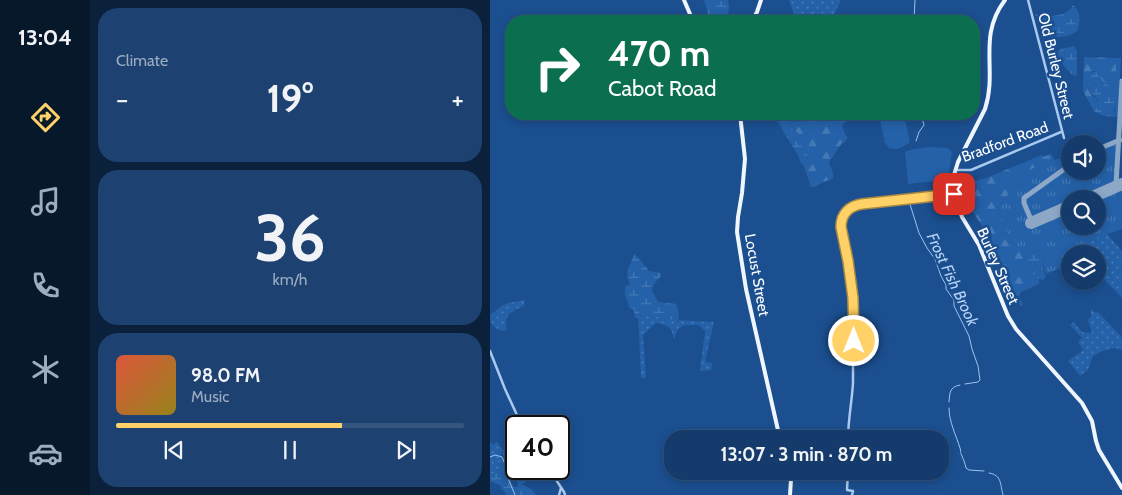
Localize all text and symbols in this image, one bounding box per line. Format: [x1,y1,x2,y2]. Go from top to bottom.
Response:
street label: Old Burley Street [1034,11,1078,121]
text: 13:04 [18,24,72,51]
text: 470 m [608,32,710,75]
icon: right [525,35,590,100]
text: Climate [116,51,168,70]
text: 19° [267,75,313,122]
text: Cabot Road [608,75,716,102]
text: − [116,82,128,116]
text: + [452,82,464,116]
icon: directions [28,100,63,135]
street label: Bradford Road [959,118,1051,166]
map controls [1061,135,1106,290]
button: sound [1061,135,1106,180]
pin [933,173,975,215]
icon: arrive [940,180,968,208]
icon: music [28,184,63,219]
button: search [1061,190,1106,235]
text: 36 [254,198,326,277]
street label: Burley Street [973,225,1023,307]
water label: Frost Fish Brook [923,230,983,330]
street label: Locust Street [741,232,773,318]
button: layers [1061,245,1106,290]
icon: phone [28,268,63,303]
text: km/h [272,270,308,289]
position arrow [827,314,879,366]
icon: climate [28,352,63,387]
text: 98.0 FM [191,364,260,387]
text: Music [191,387,229,406]
speed limit sign: 40 [505,415,570,480]
icon: car [28,436,63,471]
icon: previous [160,436,188,464]
icon: pause [276,436,304,464]
icon: next [392,436,420,464]
text: 13:07 · 3 min · 870 m [721,443,892,466]

